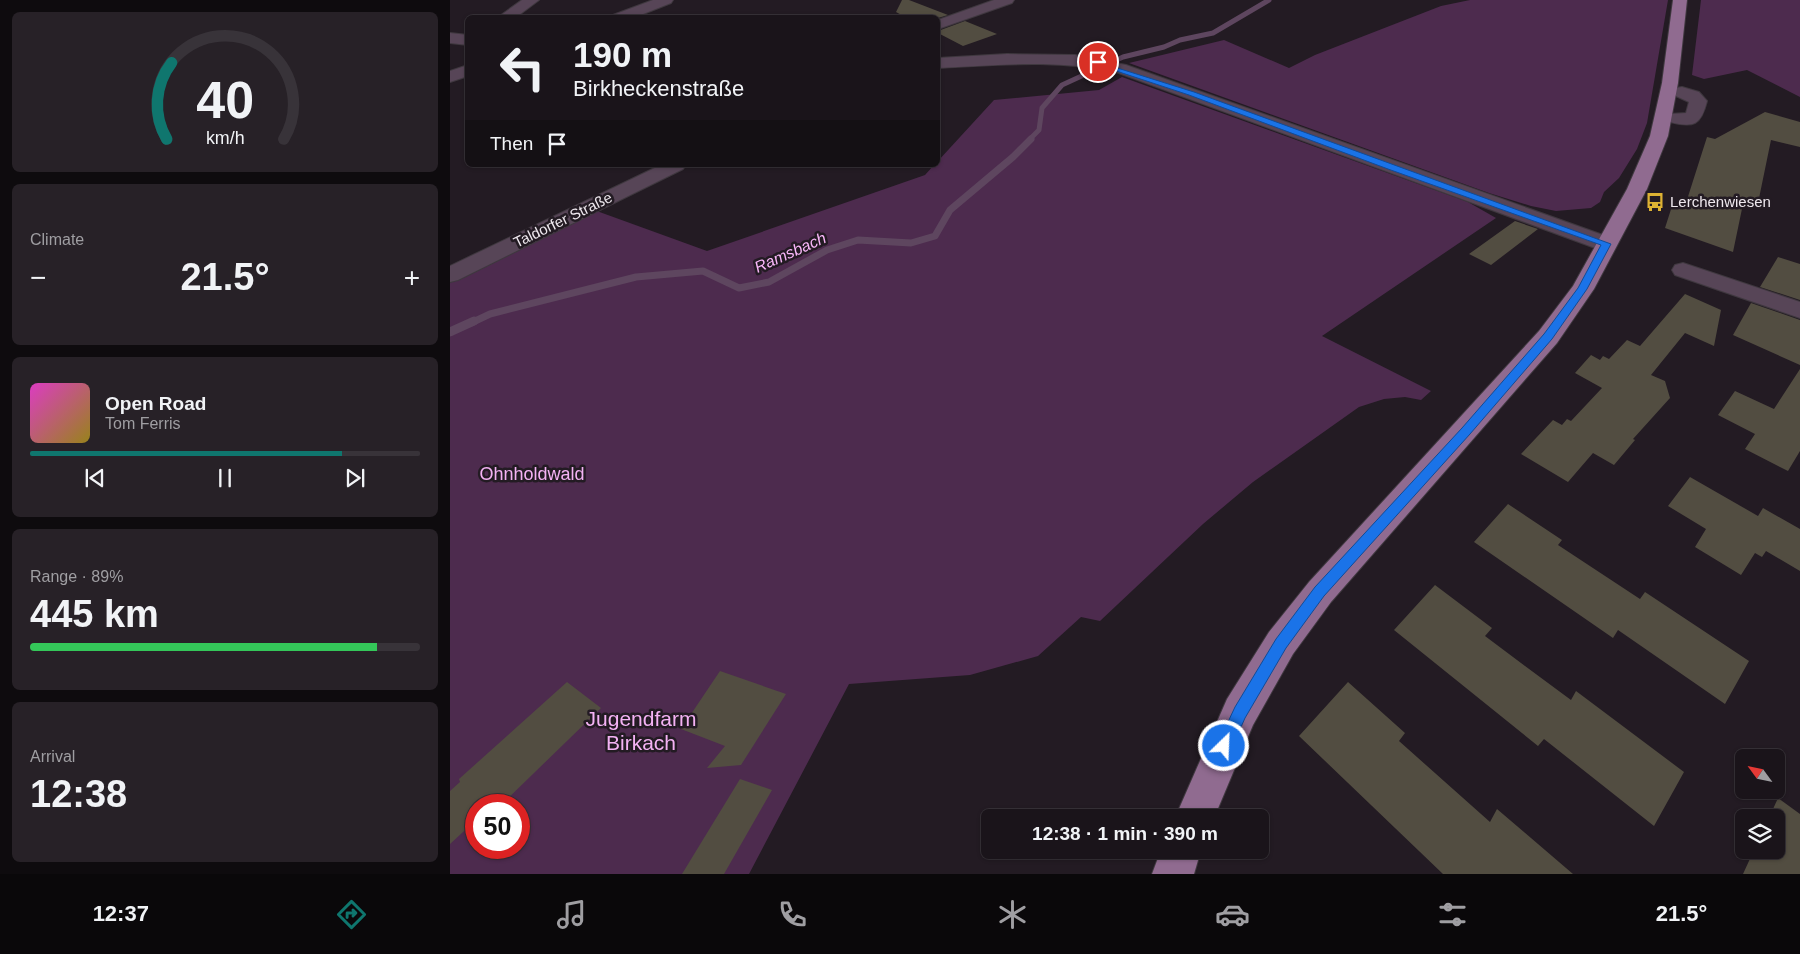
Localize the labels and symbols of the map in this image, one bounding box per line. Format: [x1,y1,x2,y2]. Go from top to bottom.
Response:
pin [1077,41,1119,83]
street label: Taldorfer Straße [511,188,615,251]
bus stop icon: Lerchenwiesen [1644,191,1666,213]
place label: Lerchenwiesen [1670,193,1771,210]
water label: Ramsbach [752,229,829,276]
park label: Ohnholdwald [479,464,585,484]
park label: Jugendfarm Birkach [586,707,696,754]
position arrow [1197,719,1249,771]
north arrow [1735,749,1785,799]
speed limit sign: 50 [465,794,530,859]

